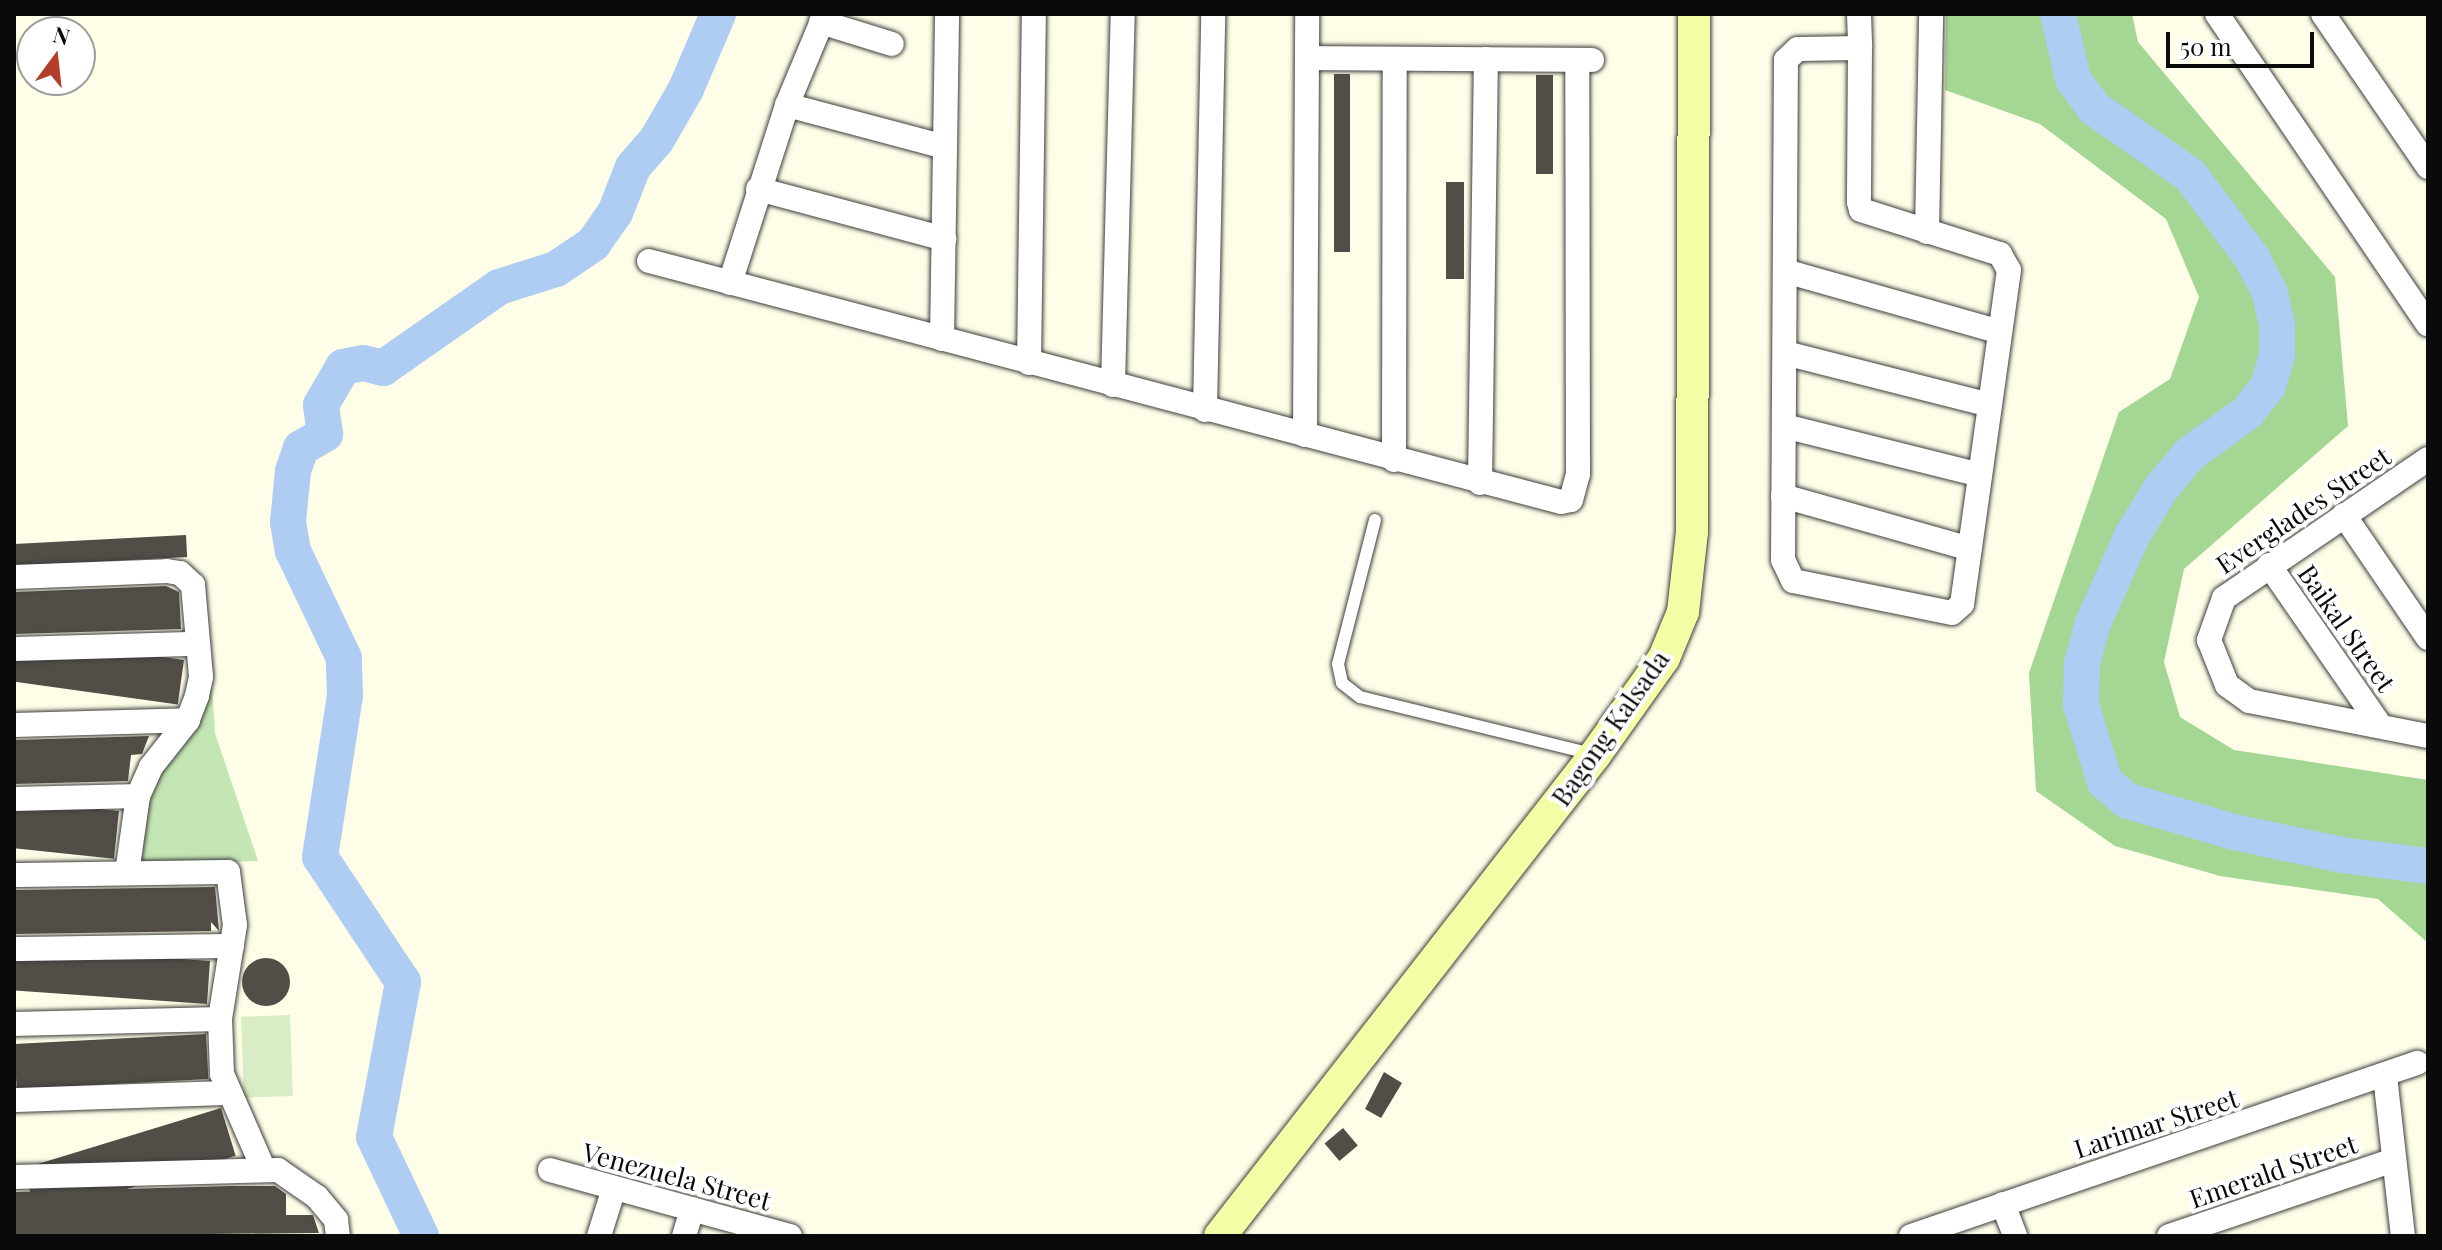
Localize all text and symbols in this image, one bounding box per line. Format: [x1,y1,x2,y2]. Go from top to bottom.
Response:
north arrow [16,16,96,96]
scale bar [2170,16,2318,66]
text: N [50,18,73,51]
text: 50 m [2180,30,2232,62]
street label: Everglades Street [2210,440,2396,580]
street label: Baikal Street [2292,559,2402,697]
street label: Bagong Kalsada [1545,644,1675,812]
street label: Larimar Street [2070,1082,2242,1164]
street label: Emerald Street [2185,1128,2361,1214]
street label: Venezuela Street [579,1136,775,1216]

